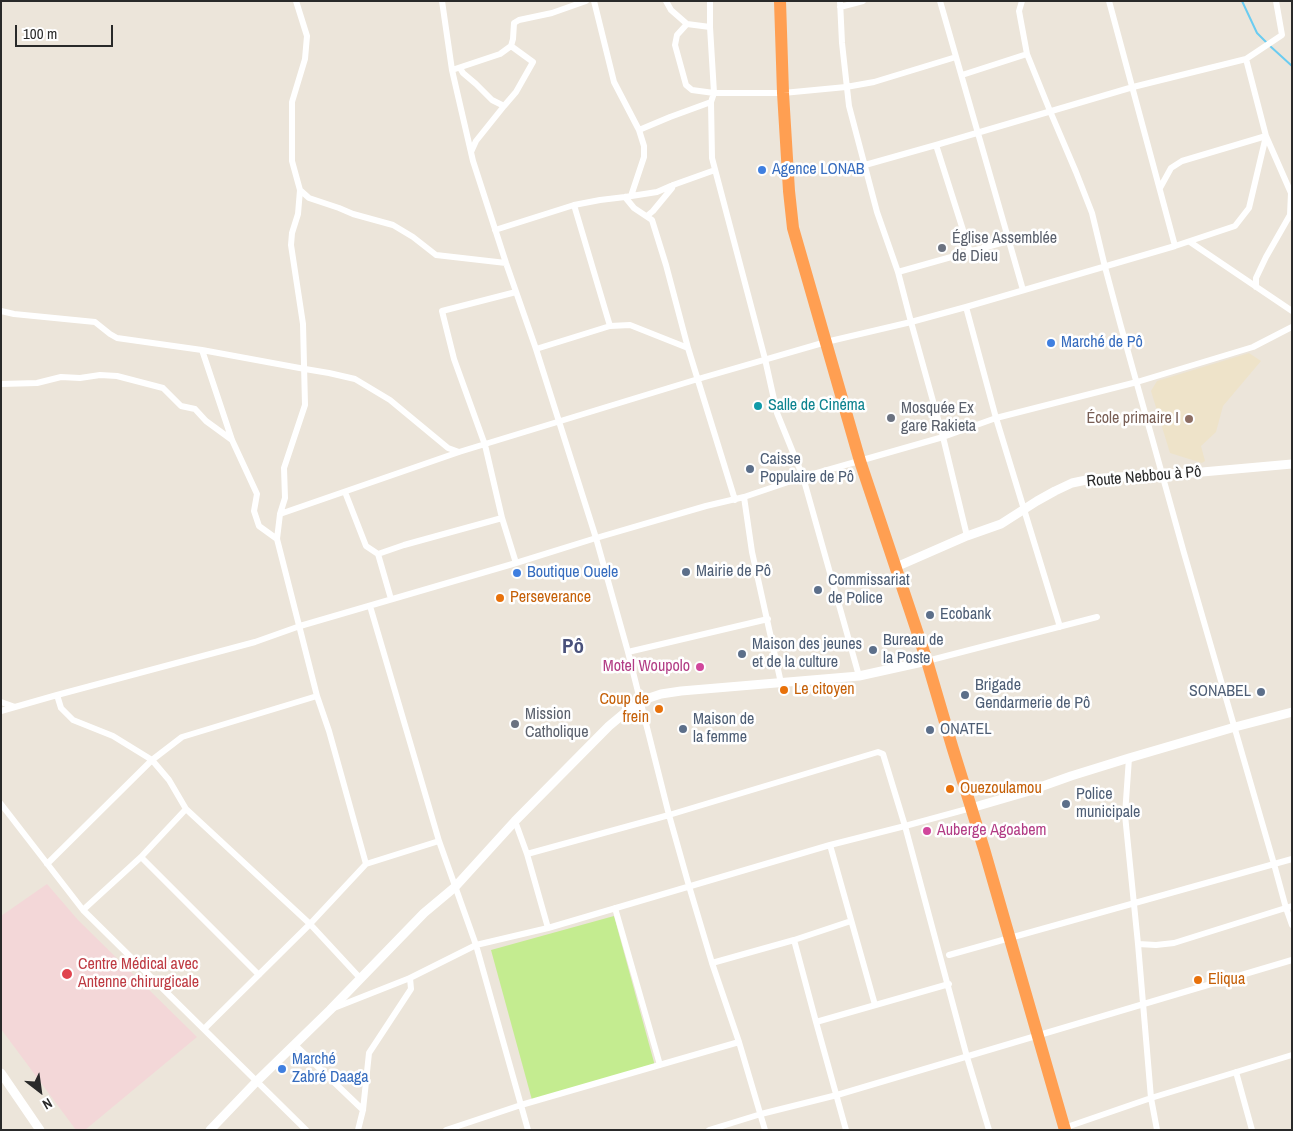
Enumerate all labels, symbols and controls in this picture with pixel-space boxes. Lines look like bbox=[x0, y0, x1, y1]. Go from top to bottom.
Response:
scale bar bbox=[18, 15, 115, 47]
text: 100 m bbox=[23, 23, 57, 44]
place label: Agence LONAB bbox=[772, 160, 865, 180]
marker: Agence LONAB bbox=[756, 164, 768, 176]
place label: Église Assemblée de Dieu bbox=[952, 229, 1057, 267]
marker: Église Assemblée de Dieu bbox=[936, 242, 948, 254]
place label: Marché de Pô bbox=[1061, 333, 1143, 353]
marker: Marché de Pô bbox=[1045, 337, 1057, 349]
place label: Salle de Cinéma bbox=[768, 396, 865, 416]
place label: Mosquée Ex gare Rakieta bbox=[901, 399, 976, 437]
marker: Salle de Cinéma bbox=[752, 400, 764, 412]
place label: École primaire I bbox=[1086, 409, 1179, 429]
marker: Mosquée Ex gare Rakieta bbox=[885, 412, 897, 424]
marker: École primaire I bbox=[1183, 413, 1195, 425]
place label: Caisse Populaire de Pô bbox=[760, 450, 854, 488]
street label: Route Nebbou à Pô bbox=[1086, 462, 1202, 492]
marker: Caisse Populaire de Pô bbox=[744, 463, 756, 475]
place label: Mairie de Pô bbox=[696, 562, 771, 582]
place label: Boutique Ouele bbox=[527, 563, 618, 583]
marker: Mairie de Pô bbox=[680, 566, 692, 578]
marker: Boutique Ouele bbox=[511, 567, 523, 579]
place label: Commissariat de Police bbox=[828, 571, 910, 609]
marker: Commissariat de Police bbox=[812, 584, 824, 596]
place label: Perseverance bbox=[510, 588, 591, 608]
marker: Perseverance bbox=[494, 592, 506, 604]
place label: Ecobank bbox=[940, 605, 991, 625]
marker: Ecobank bbox=[924, 609, 936, 621]
place label: Bureau de la Poste bbox=[883, 631, 944, 669]
district label: Pô bbox=[562, 634, 584, 660]
place label: Maison des jeunes et de la culture bbox=[752, 635, 862, 673]
marker: Bureau de la Poste bbox=[867, 644, 879, 656]
marker: Maison des jeunes et de la culture bbox=[736, 648, 748, 660]
place label: Motel Woupolo bbox=[603, 657, 690, 677]
marker: Motel Woupolo bbox=[694, 661, 706, 673]
place label: Brigade Gendarmerie de Pô bbox=[975, 676, 1090, 714]
place label: Le citoyen bbox=[794, 680, 855, 700]
place label: SONABEL bbox=[1189, 682, 1251, 702]
marker: Le citoyen bbox=[778, 684, 790, 696]
marker: SONABEL bbox=[1255, 686, 1267, 698]
marker: Brigade Gendarmerie de Pô bbox=[959, 689, 971, 701]
place label: Coup de frein bbox=[599, 690, 649, 728]
marker: Coup de frein bbox=[653, 703, 665, 715]
place label: Mission Catholique bbox=[525, 705, 588, 743]
place label: Maison de la femme bbox=[693, 710, 754, 748]
marker: Mission Catholique bbox=[509, 718, 521, 730]
place label: ONATEL bbox=[940, 720, 992, 740]
marker: Maison de la femme bbox=[677, 723, 689, 735]
marker: ONATEL bbox=[924, 724, 936, 736]
place label: Ouezoulamou bbox=[960, 779, 1042, 799]
marker: Ouezoulamou bbox=[944, 783, 956, 795]
place label: Police municipale bbox=[1076, 785, 1140, 823]
marker: Police municipale bbox=[1060, 798, 1072, 810]
place label: Auberge Agoabem bbox=[937, 821, 1046, 841]
marker: Auberge Agoabem bbox=[921, 825, 933, 837]
place label: Centre Médical avec Antenne chirurgicale bbox=[78, 955, 199, 993]
marker: Centre Médical avec Antenne chirurgicale bbox=[60, 967, 74, 981]
place label: Eliqua bbox=[1208, 970, 1245, 990]
marker: Eliqua bbox=[1192, 974, 1204, 986]
place label: Marché Zabré Daaga bbox=[292, 1050, 369, 1088]
marker: Marché Zabré Daaga bbox=[276, 1063, 288, 1075]
north arrow bbox=[15, 1066, 65, 1116]
text: N bbox=[39, 1094, 56, 1114]

